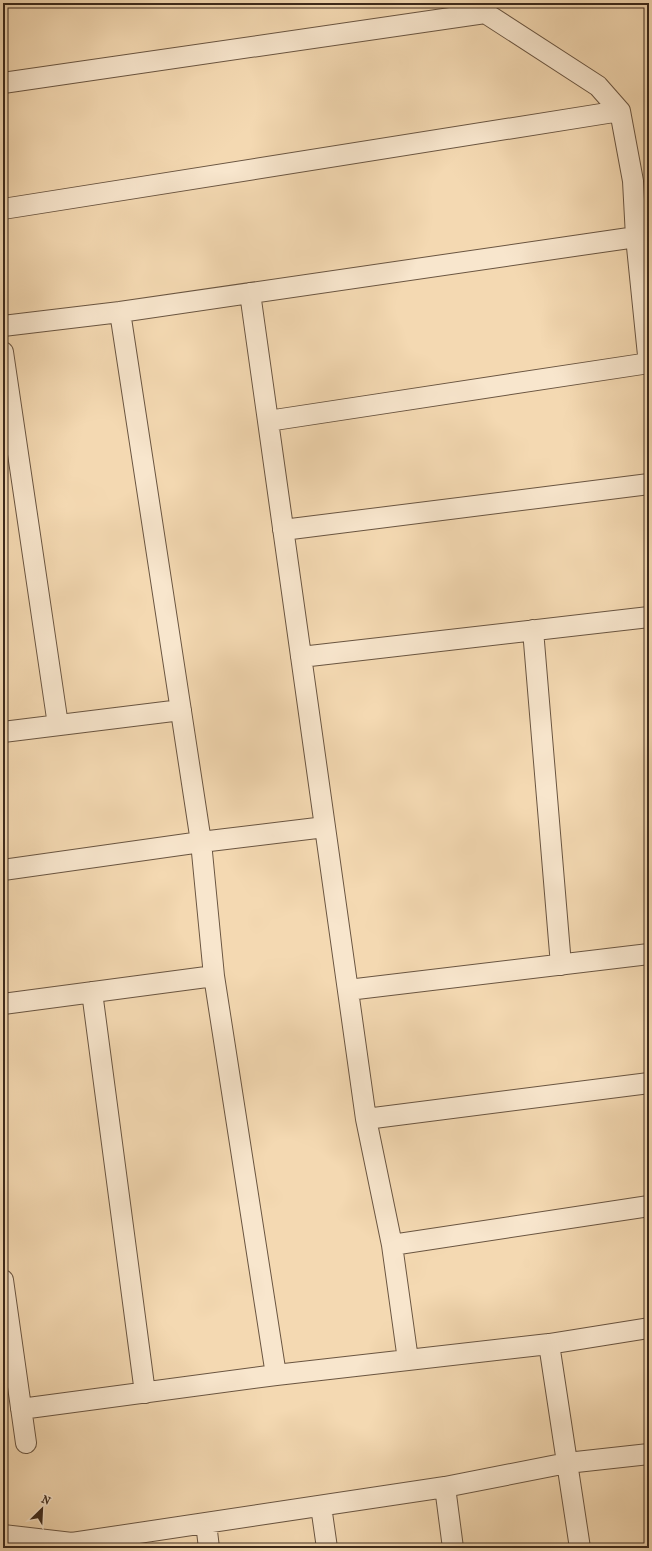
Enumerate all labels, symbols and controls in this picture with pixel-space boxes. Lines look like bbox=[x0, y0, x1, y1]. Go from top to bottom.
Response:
north arrow bbox=[22, 1489, 62, 1529]
text: N bbox=[39, 1493, 53, 1508]

